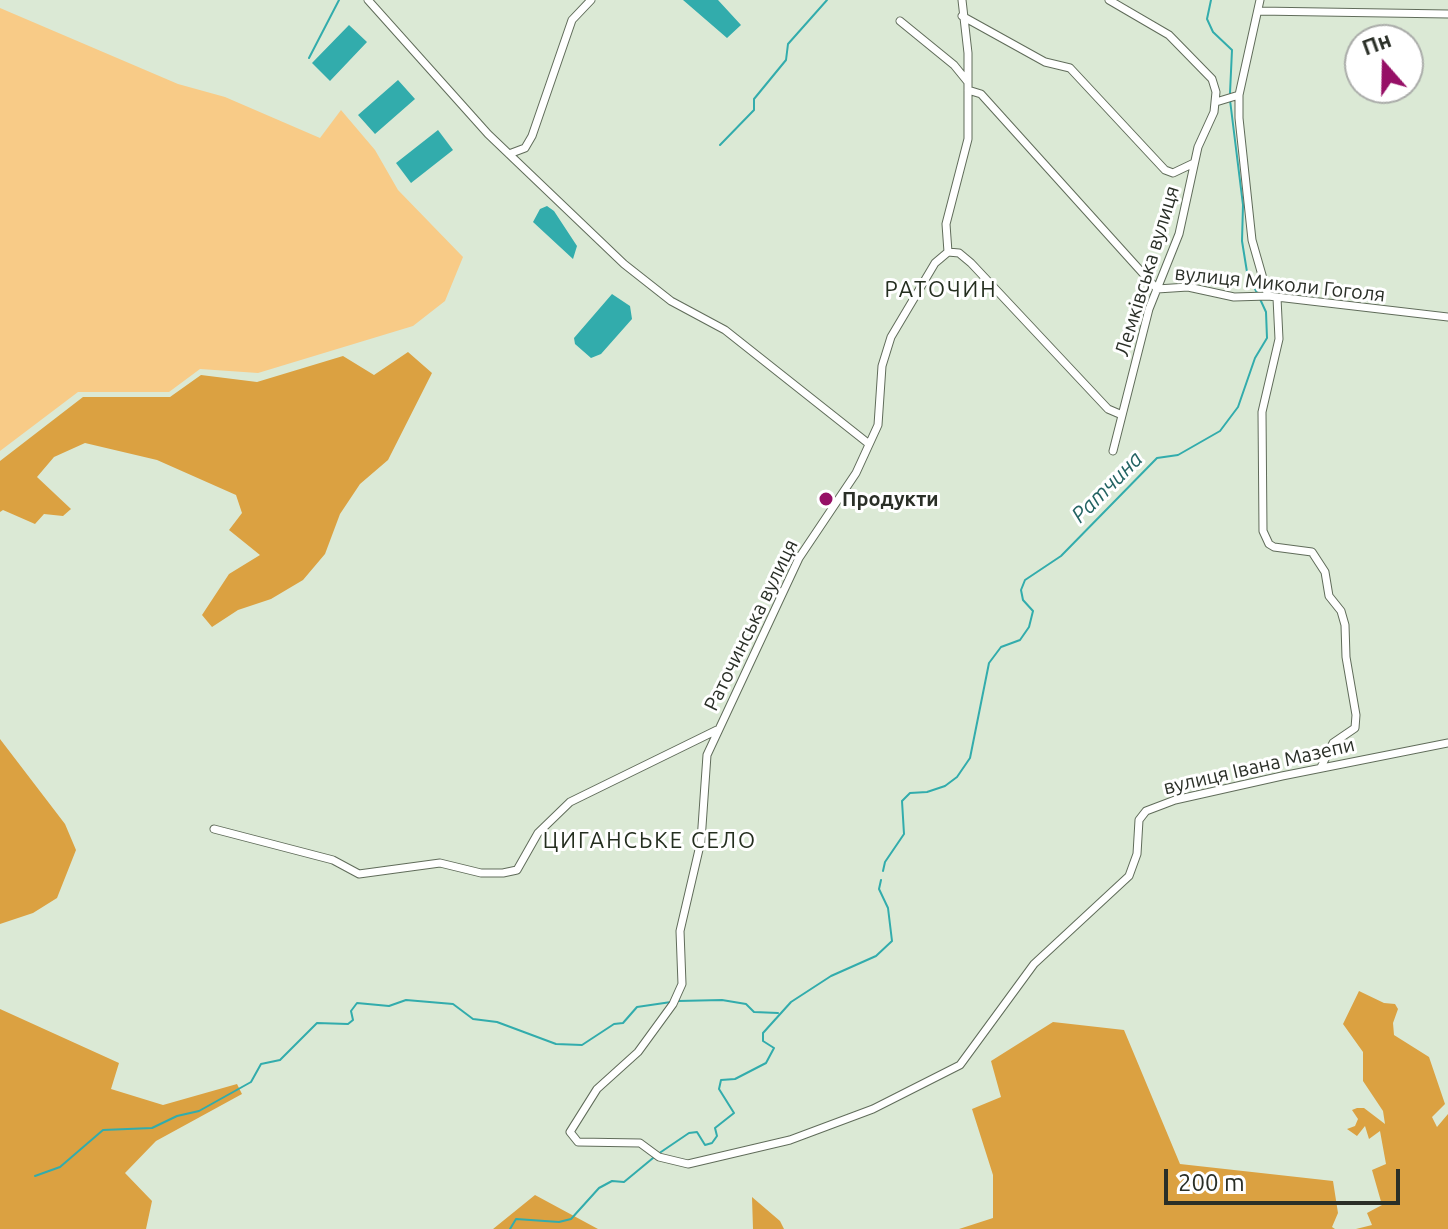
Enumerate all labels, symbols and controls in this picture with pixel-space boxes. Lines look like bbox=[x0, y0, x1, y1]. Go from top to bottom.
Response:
north arrow bbox=[1344, 24, 1424, 104]
text: Пн bbox=[1358, 26, 1394, 60]
street label: Лемківська вулиця bbox=[1110, 183, 1184, 359]
street label: вулиця Миколи Гоголя bbox=[1174, 261, 1386, 307]
district label: РАТОЧИН bbox=[884, 277, 998, 303]
water label: Ратчина bbox=[1066, 446, 1148, 528]
place label: Продукти bbox=[842, 487, 939, 511]
marker: Продукти bbox=[817, 490, 835, 508]
street label: Раточинська вулиця bbox=[699, 535, 803, 715]
street label: вулиця Івана Мазепи bbox=[1161, 732, 1357, 800]
district label: ЦИГАНСЬКЕ СЕЛО bbox=[543, 828, 757, 854]
scale bar bbox=[1168, 1153, 1404, 1203]
text: 200 m bbox=[1178, 1169, 1245, 1196]

